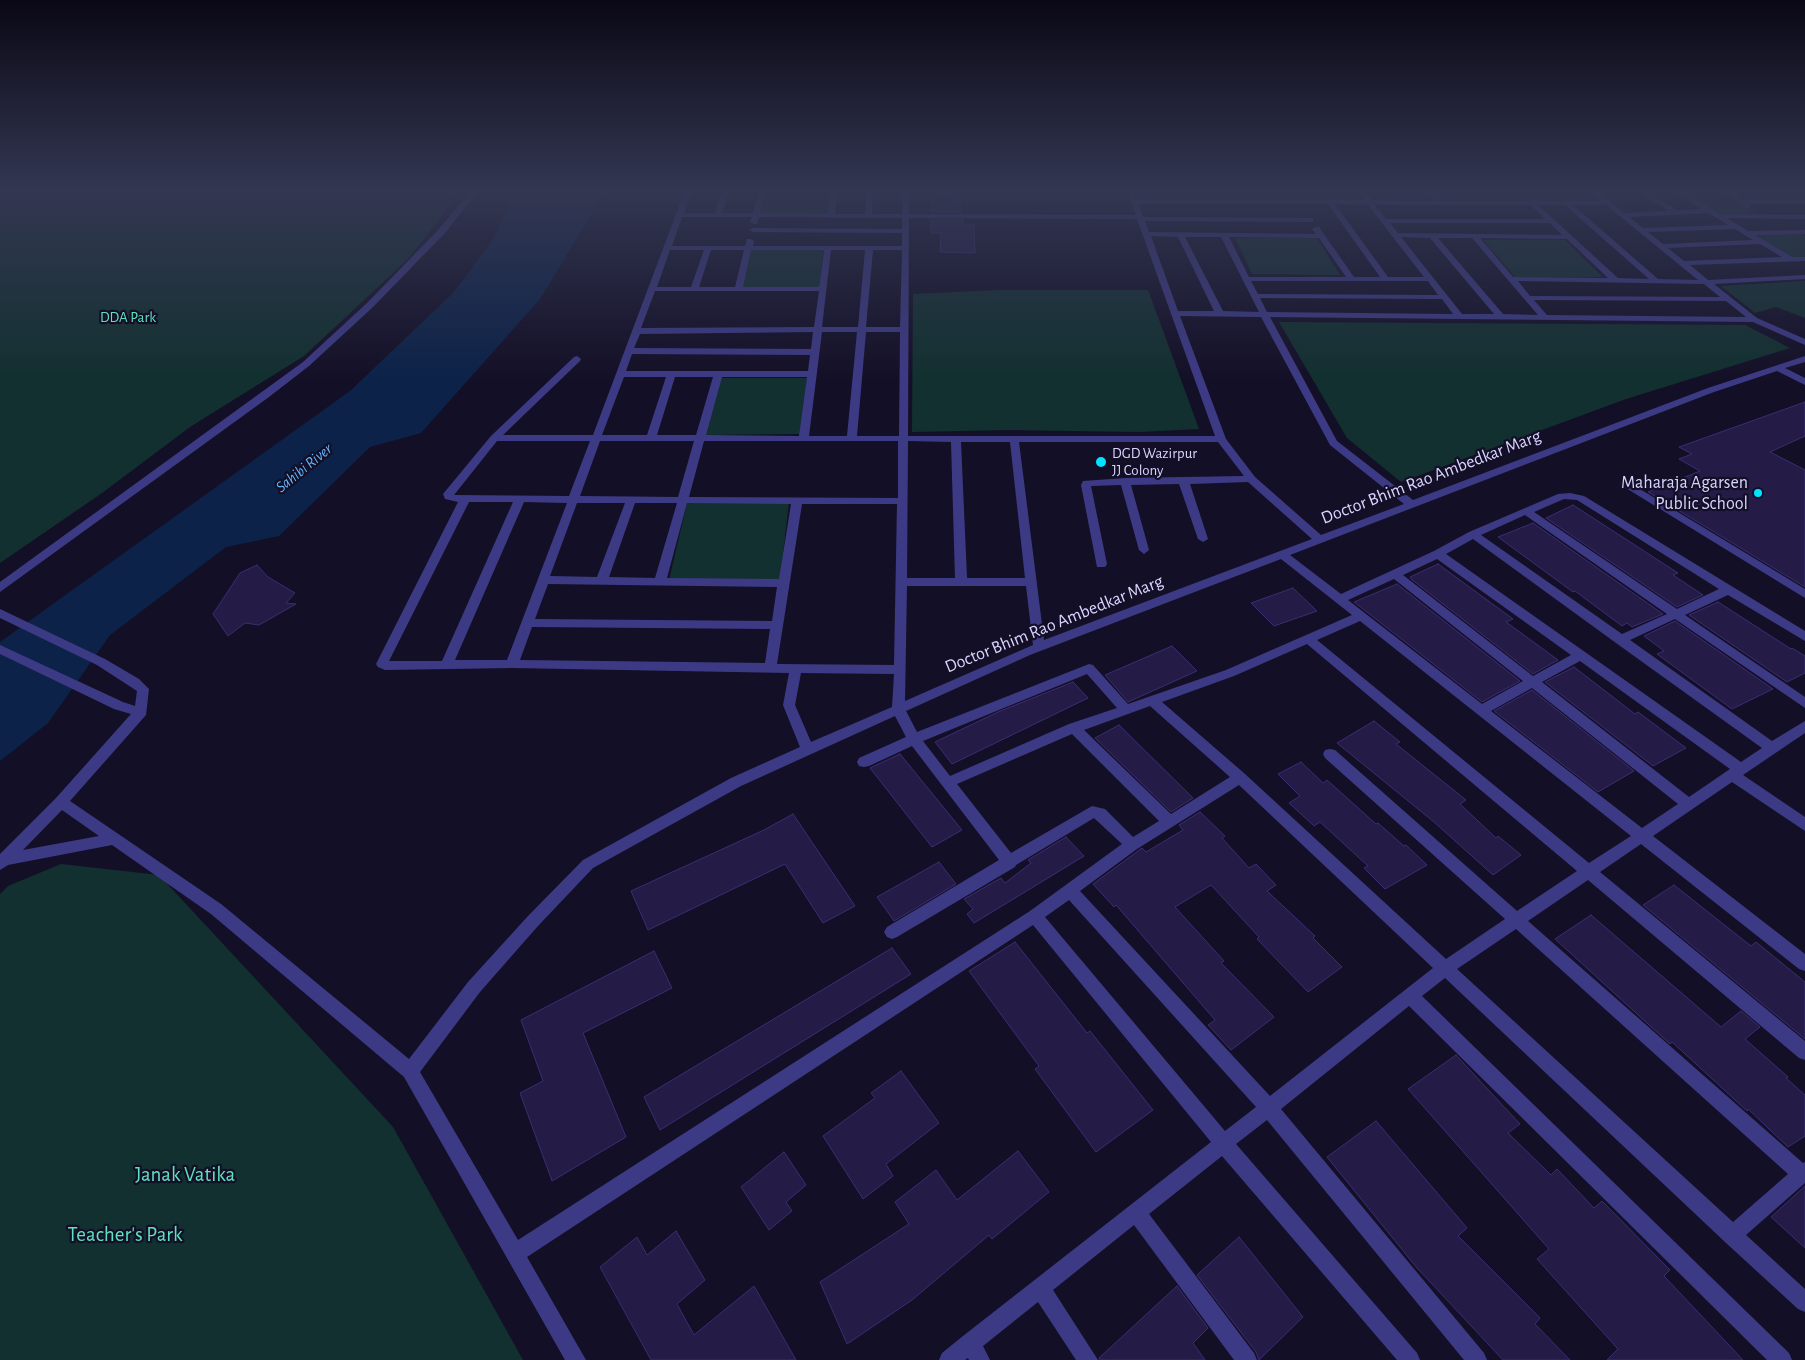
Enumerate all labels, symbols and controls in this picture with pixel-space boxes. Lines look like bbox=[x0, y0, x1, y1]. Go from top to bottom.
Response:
park label: DDA Park bbox=[100, 308, 156, 326]
street label: Doctor Bhim Rao Ambedkar Marg bbox=[1318, 425, 1544, 529]
water label: Sahibi River bbox=[272, 439, 336, 497]
place label: DGD Wazirpur JJ Colony bbox=[1112, 444, 1197, 479]
marker: DGD Wazirpur JJ Colony bbox=[1094, 455, 1108, 469]
place label: Maharaja Agarsen Public School bbox=[1621, 472, 1748, 514]
marker: Maharaja Agarsen Public School bbox=[1752, 487, 1764, 499]
street label: Doctor Bhim Rao Ambedkar Marg bbox=[942, 570, 1166, 678]
park label: Janak Vatika bbox=[135, 1162, 235, 1188]
park label: Teacher's Park bbox=[67, 1222, 183, 1248]

